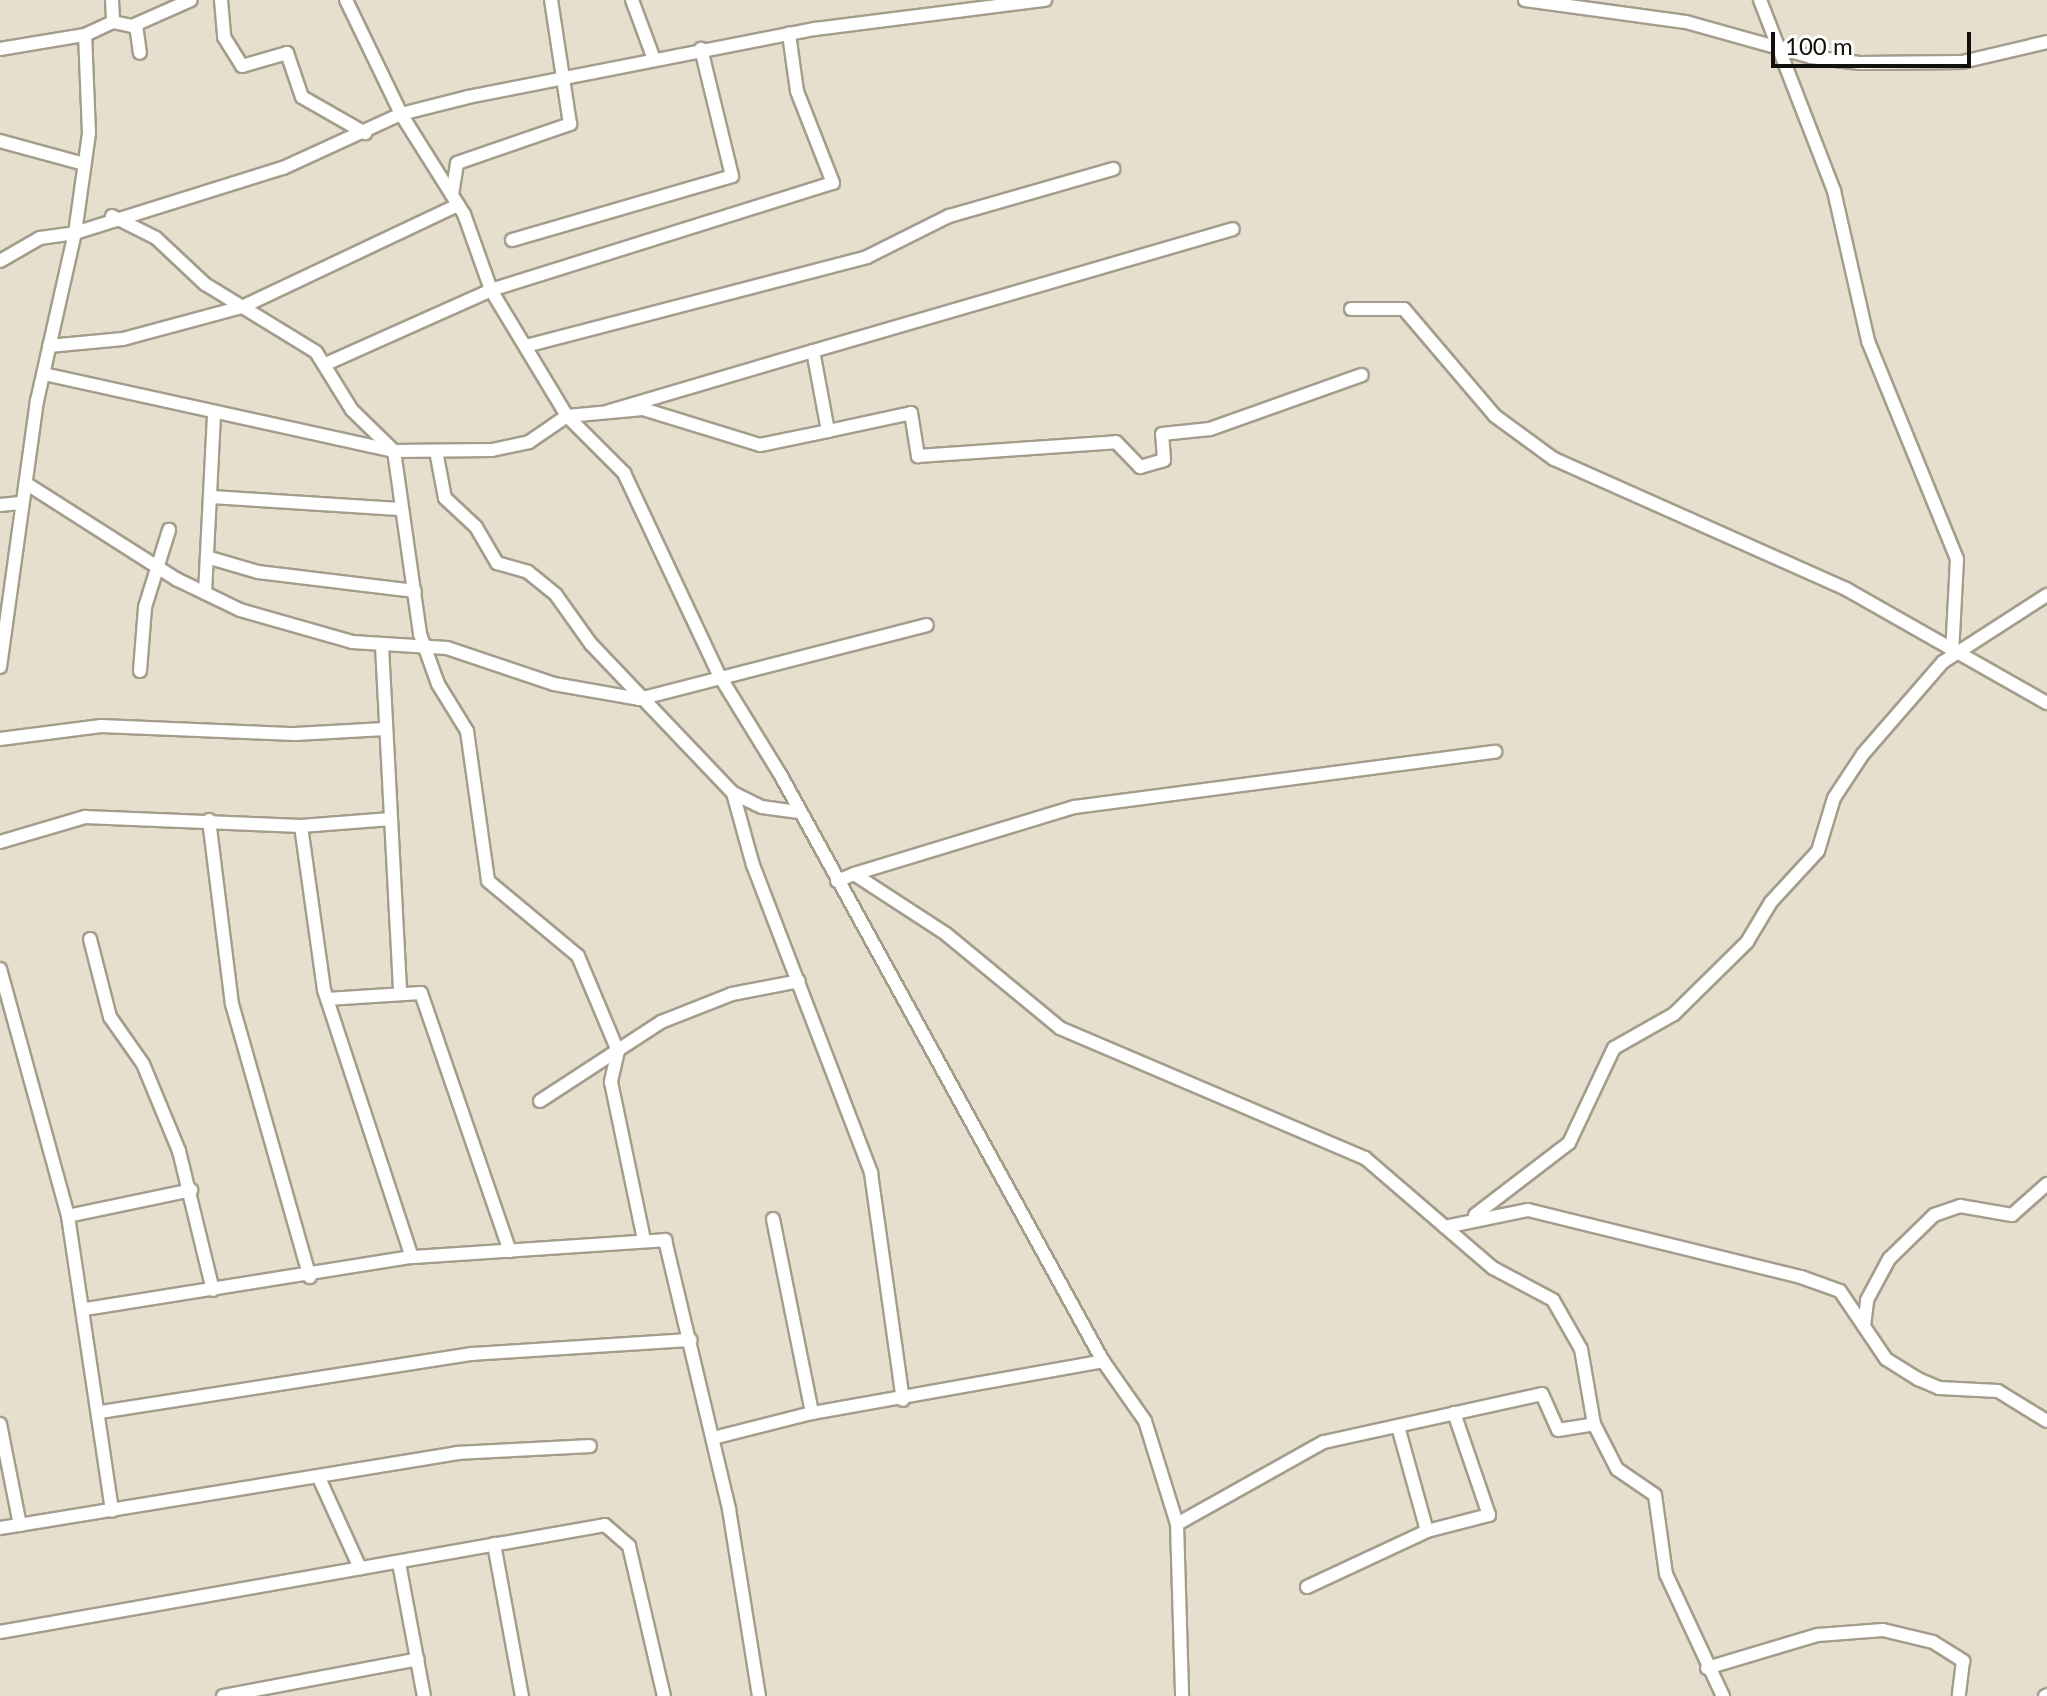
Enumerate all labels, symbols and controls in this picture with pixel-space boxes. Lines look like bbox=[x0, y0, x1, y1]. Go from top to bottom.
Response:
scale bar bbox=[1775, 16, 1975, 66]
text: 100 m bbox=[1785, 31, 1853, 60]

